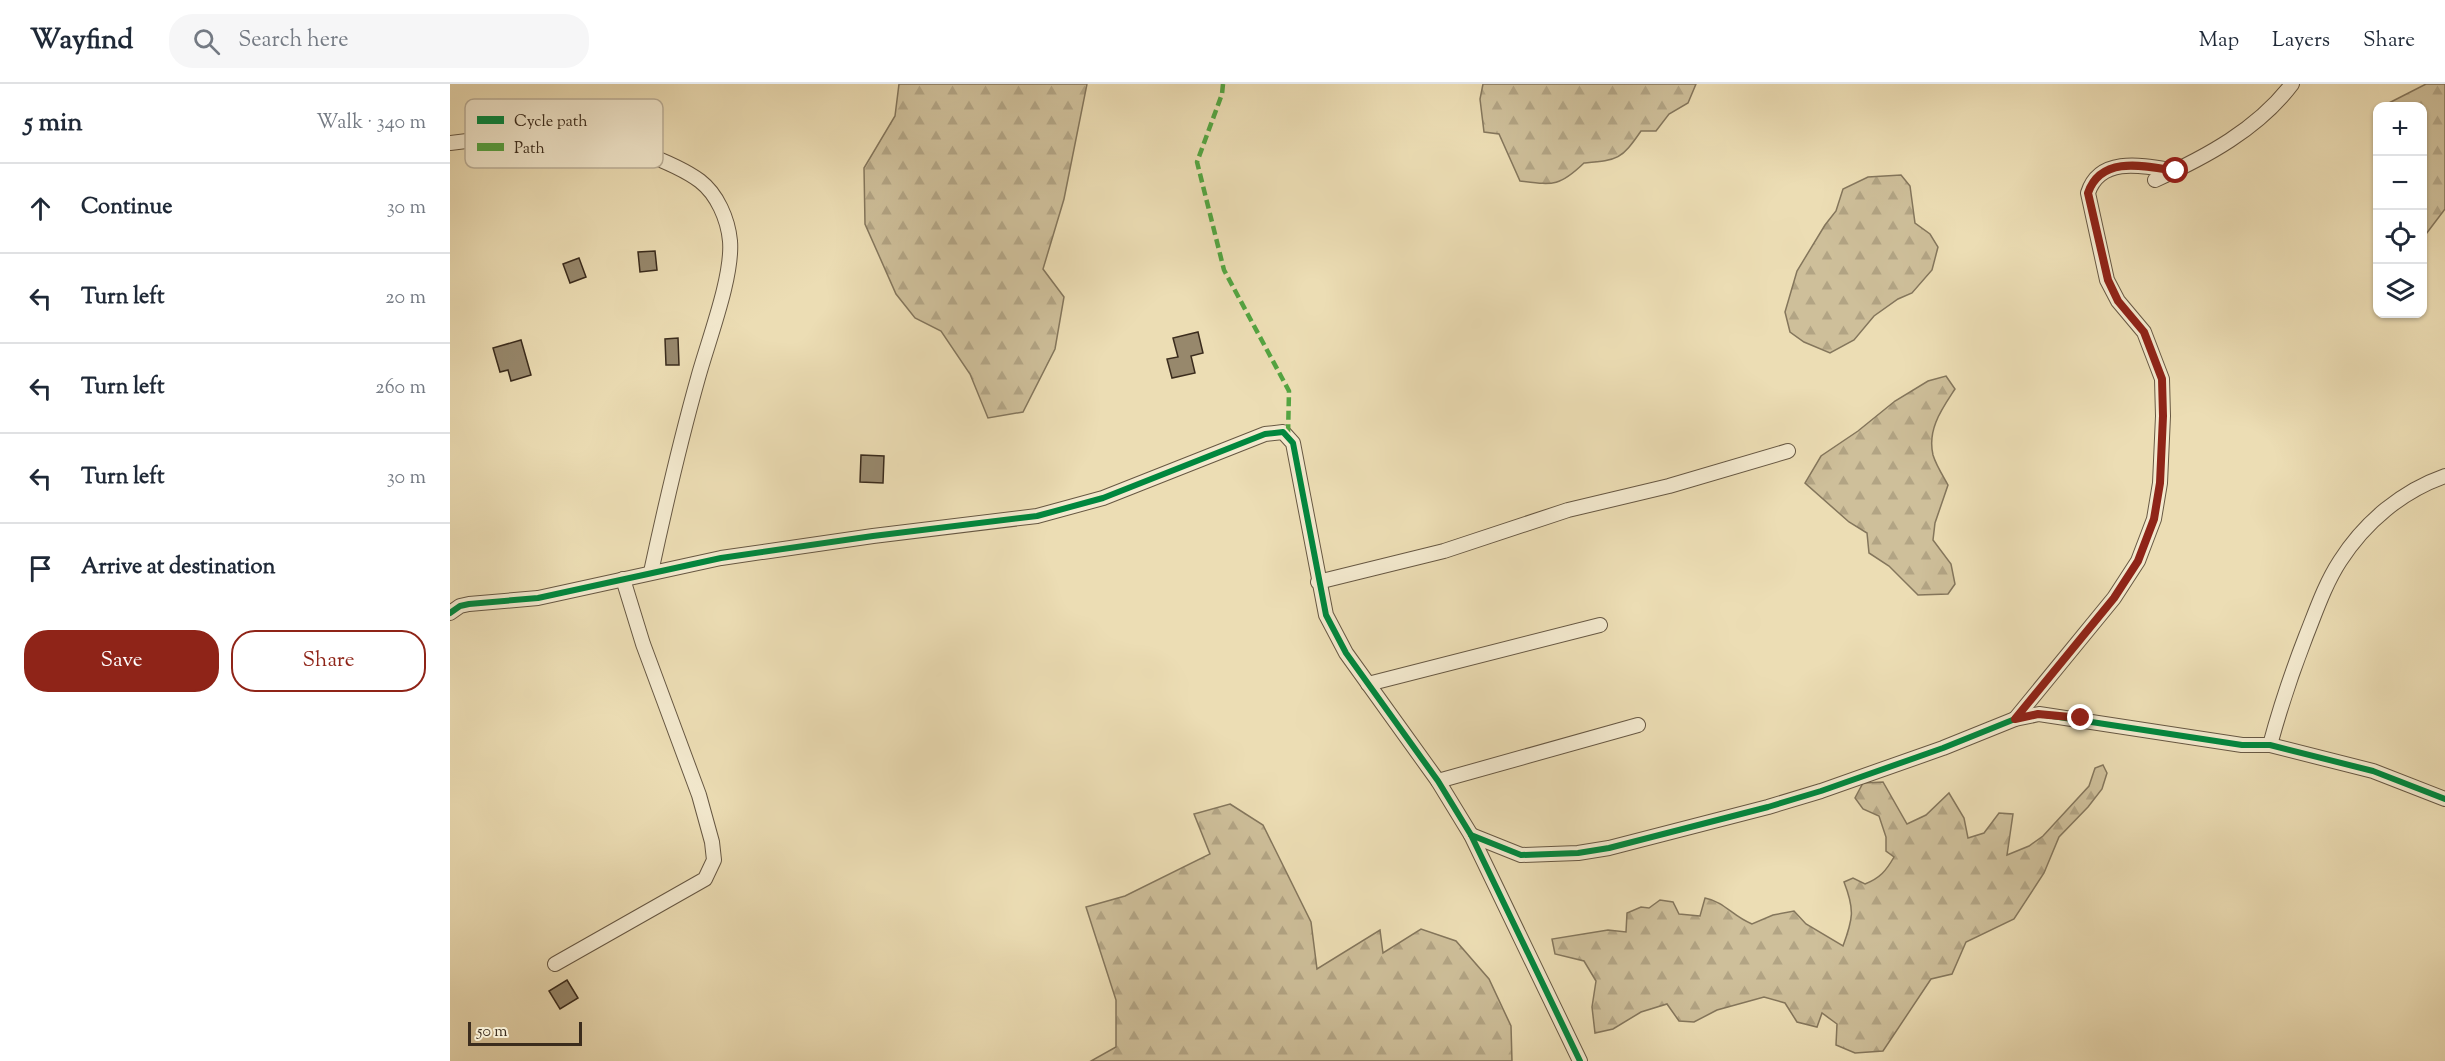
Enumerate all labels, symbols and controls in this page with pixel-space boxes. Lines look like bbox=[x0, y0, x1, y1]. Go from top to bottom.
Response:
search box bbox=[169, 14, 589, 68]
text: Wayfind bbox=[30, 21, 133, 61]
icon: search bbox=[190, 25, 223, 58]
text: Search here bbox=[238, 25, 349, 57]
text: Map bbox=[2199, 26, 2239, 56]
text: Layers bbox=[2272, 26, 2330, 56]
text: Share bbox=[2363, 26, 2415, 56]
legend bbox=[465, 99, 663, 168]
map controls bbox=[2373, 102, 2427, 318]
button: + bbox=[2373, 102, 2427, 156]
text: 5 min bbox=[24, 105, 83, 142]
text: Walk · 340 m bbox=[316, 109, 426, 138]
text: Cycle path bbox=[514, 111, 588, 134]
text: Path bbox=[514, 138, 545, 161]
button: − bbox=[2373, 156, 2427, 210]
route start bbox=[2162, 157, 2188, 183]
icon: ahead bbox=[24, 192, 57, 225]
text: Continue bbox=[81, 192, 172, 224]
text: 30 m bbox=[387, 194, 426, 223]
button: locate bbox=[2373, 210, 2427, 264]
button: layers bbox=[2373, 264, 2427, 318]
icon: left bbox=[24, 282, 57, 315]
text: Turn left bbox=[81, 282, 164, 314]
text: 20 m bbox=[385, 284, 426, 313]
icon: left bbox=[24, 372, 57, 405]
text: Turn left bbox=[81, 372, 164, 404]
text: 260 m bbox=[375, 374, 426, 403]
icon: left bbox=[24, 462, 57, 495]
text: Turn left bbox=[81, 462, 164, 494]
text: 30 m bbox=[387, 464, 426, 493]
icon: arrive bbox=[24, 552, 57, 585]
text: Arrive at destination bbox=[81, 552, 276, 584]
button: Save bbox=[24, 630, 219, 692]
button: Share bbox=[231, 630, 426, 692]
route end bbox=[2067, 704, 2093, 730]
scale bar bbox=[468, 1019, 582, 1046]
text: 50 m bbox=[477, 1021, 508, 1044]

